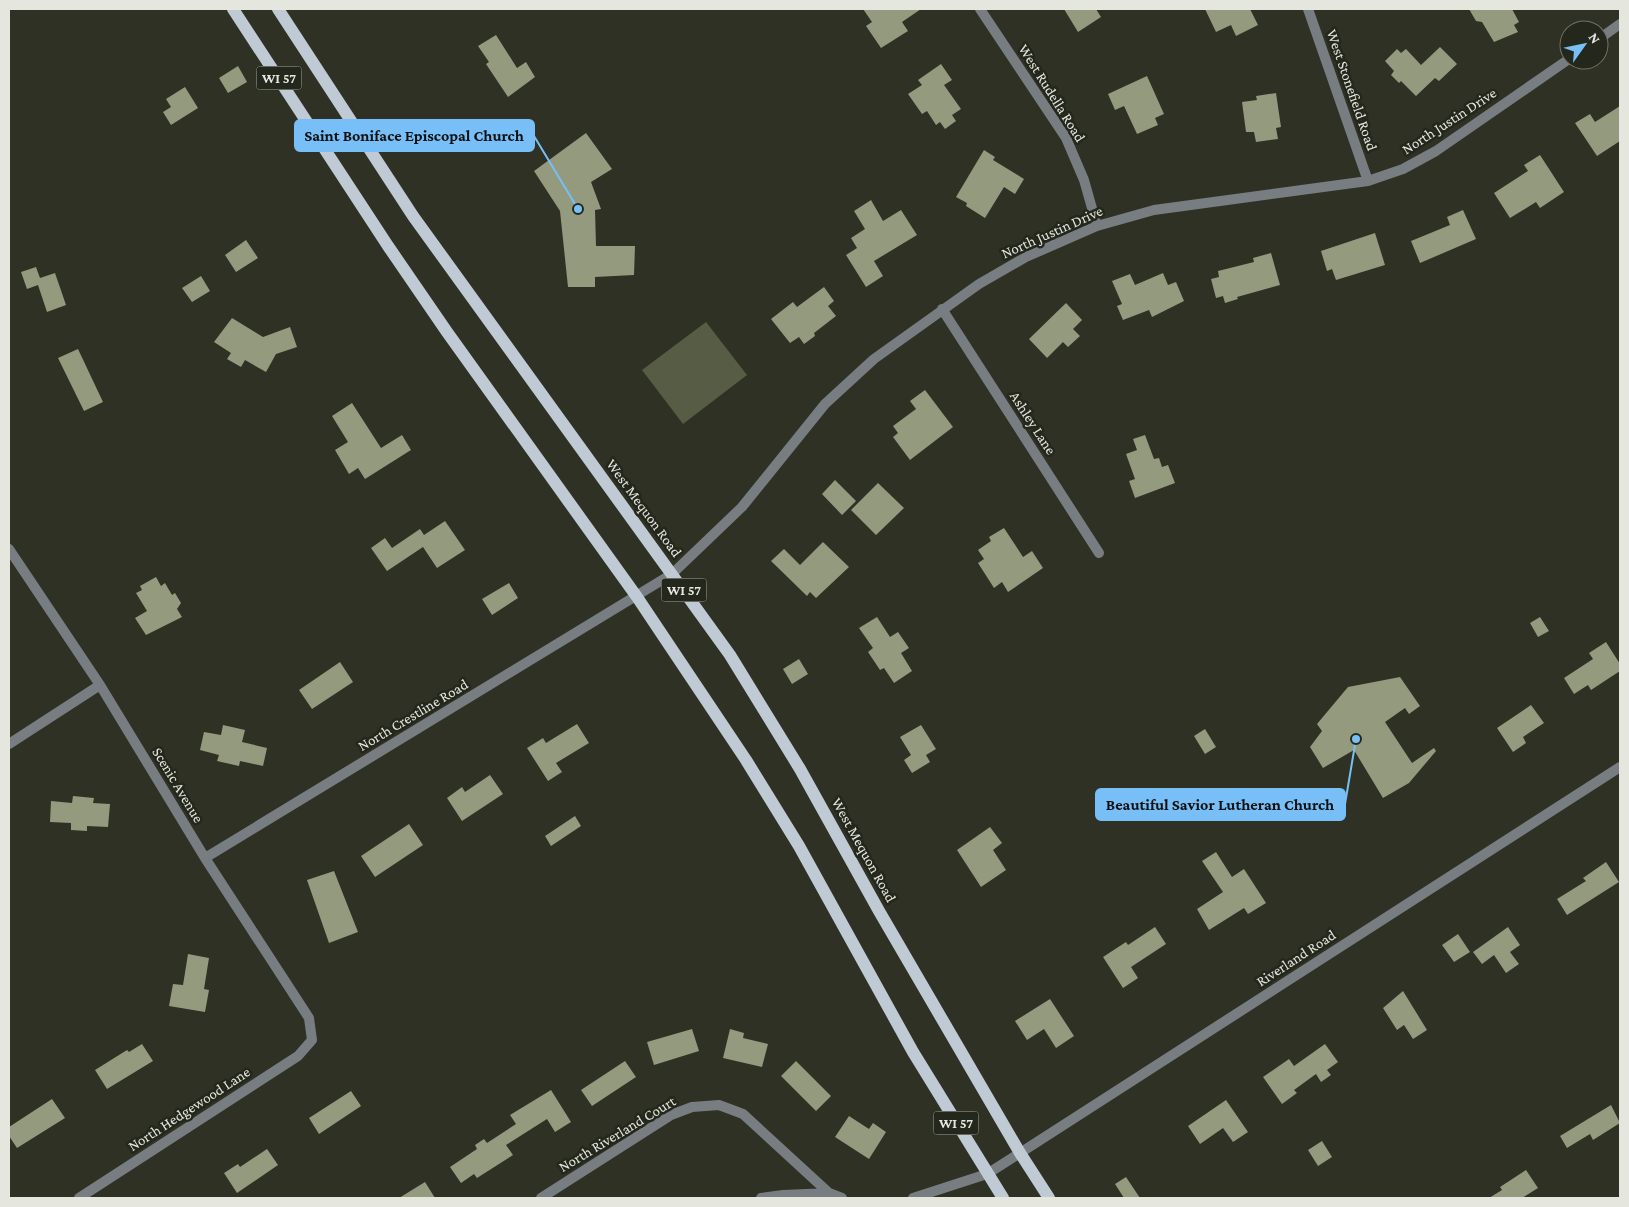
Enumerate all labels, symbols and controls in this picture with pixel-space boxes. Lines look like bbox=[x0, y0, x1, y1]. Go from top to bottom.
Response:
north arrow bbox=[1559, 20, 1609, 70]
street label: West Stonefield Road bbox=[1324, 27, 1380, 153]
text: N bbox=[1586, 30, 1604, 47]
street label: West Rudella Road bbox=[1016, 41, 1089, 145]
road number: WI 57 bbox=[256, 66, 302, 90]
street label: North Justin Drive bbox=[1399, 84, 1500, 158]
callout: Saint Boniface Episcopal Church bbox=[295, 120, 534, 151]
text: Saint Boniface Episcopal Church bbox=[304, 127, 524, 144]
street label: North Justin Drive bbox=[999, 202, 1106, 262]
street label: Ashley Lane bbox=[1006, 389, 1059, 458]
street label: West Mequon Road bbox=[602, 456, 685, 561]
road number: WI 57 bbox=[662, 578, 706, 602]
street label: North Crestline Road bbox=[355, 676, 471, 754]
street label: Scenic Avenue bbox=[149, 744, 207, 826]
callout: Beautiful Savior Lutheran Church bbox=[1096, 789, 1345, 820]
street label: West Mequon Road bbox=[828, 795, 899, 906]
text: Beautiful Savior Lutheran Church bbox=[1106, 796, 1334, 813]
street label: Riverland Road bbox=[1254, 926, 1339, 989]
street label: North Hedgewood Lane bbox=[125, 1063, 254, 1155]
street label: North Riverland Court bbox=[556, 1092, 679, 1175]
road number: WI 57 bbox=[934, 1112, 978, 1134]

